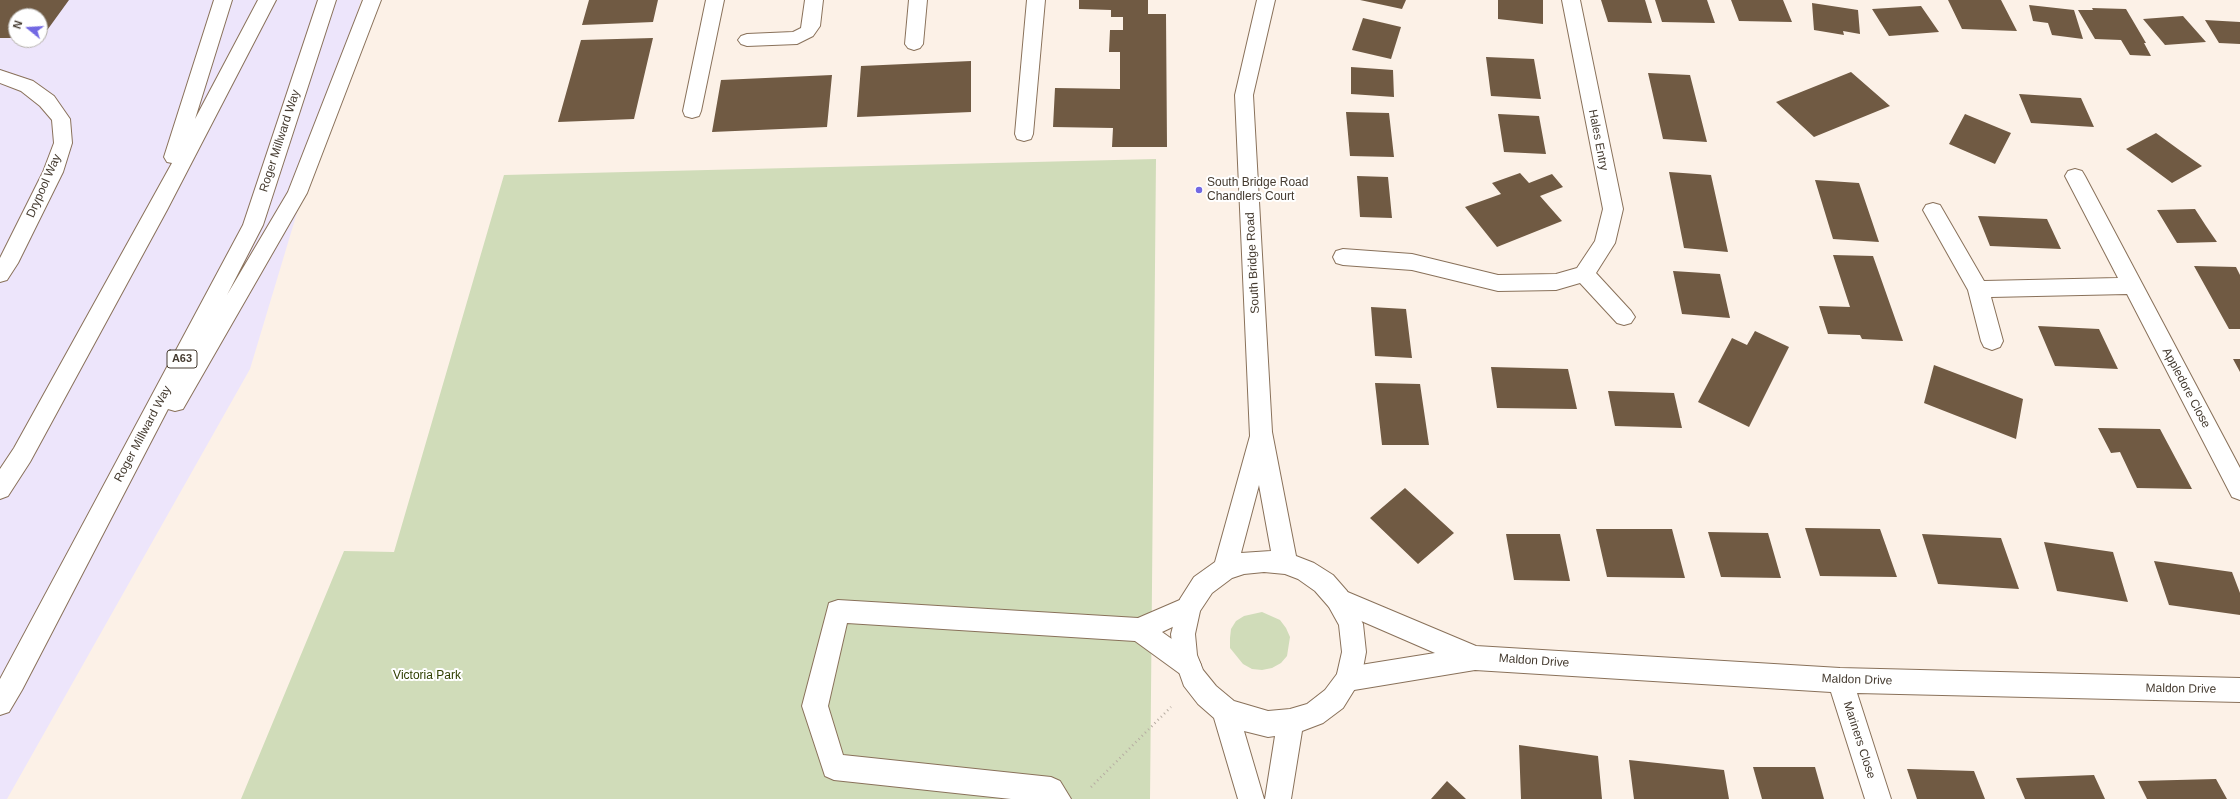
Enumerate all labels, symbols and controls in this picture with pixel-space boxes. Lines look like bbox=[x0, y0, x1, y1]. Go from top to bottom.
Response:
north arrow bbox=[8, 8, 48, 48]
text: N bbox=[11, 19, 24, 30]
street label: Roger Millward Way bbox=[257, 88, 303, 194]
street label: Hales Entry bbox=[1585, 108, 1611, 172]
street label: Drypool Way bbox=[24, 152, 64, 220]
place label: South Bridge Road Chandlers Court bbox=[1207, 176, 1308, 204]
marker: South Bridge Road Chandlers Court bbox=[1194, 185, 1204, 195]
street label: South Bridge Road bbox=[1243, 212, 1263, 314]
street label: Appledore Close bbox=[2159, 345, 2213, 431]
road number: A63 bbox=[167, 350, 197, 368]
street label: Roger Millward Way bbox=[112, 383, 174, 485]
street label: Maldon Drive bbox=[1498, 651, 1570, 671]
park label: Victoria Park bbox=[393, 669, 461, 683]
street label: Maldon Drive bbox=[1821, 672, 1893, 688]
street label: Maldon Drive bbox=[2146, 681, 2216, 697]
street label: Mariners Close bbox=[1840, 699, 1878, 781]

